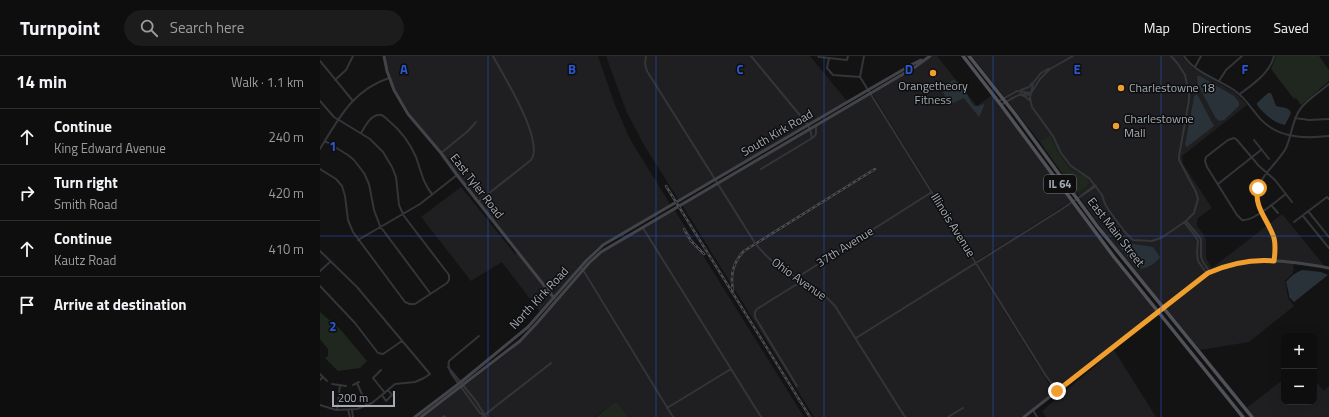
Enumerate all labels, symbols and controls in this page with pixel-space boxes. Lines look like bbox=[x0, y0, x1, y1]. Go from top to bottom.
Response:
search box bbox=[124, 10, 404, 46]
text: Turnpoint bbox=[20, 13, 100, 42]
text: Search here bbox=[170, 16, 244, 39]
icon: search bbox=[138, 17, 160, 39]
text: Map bbox=[1144, 17, 1170, 38]
text: Directions bbox=[1192, 17, 1251, 38]
text: Saved bbox=[1273, 17, 1309, 38]
text: A bbox=[400, 59, 408, 79]
text: B bbox=[568, 59, 576, 79]
text: C bbox=[736, 59, 744, 79]
text: D bbox=[905, 59, 913, 79]
text: E bbox=[1073, 59, 1081, 79]
text: F bbox=[1242, 59, 1249, 79]
marker: Orangetheory Fitness bbox=[928, 68, 938, 78]
text: 14 min bbox=[16, 69, 67, 95]
text: Walk · 1.1 km bbox=[231, 72, 304, 92]
place label: Orangetheory Fitness bbox=[898, 76, 968, 109]
place label: Charlestowne 18 bbox=[1129, 78, 1215, 97]
marker: Charlestowne 18 bbox=[1116, 83, 1126, 93]
street label: South Kirk Road bbox=[737, 104, 816, 161]
place label: Charlestowne Mall bbox=[1124, 109, 1194, 142]
text: Continue bbox=[54, 115, 112, 138]
marker: Charlestowne Mall bbox=[1111, 121, 1121, 131]
icon: ahead bbox=[16, 126, 38, 148]
text: 240 m bbox=[268, 127, 304, 147]
text: 1 bbox=[329, 136, 337, 156]
text: King Edward Avenue bbox=[54, 138, 166, 158]
street label: East Tyler Road bbox=[446, 149, 509, 222]
text: Turn right bbox=[54, 171, 118, 194]
road number: IL 64 bbox=[1044, 175, 1076, 193]
route start bbox=[1249, 179, 1267, 197]
icon: right bbox=[16, 182, 38, 204]
text: 420 m bbox=[268, 183, 304, 203]
street label: Illinois Avenue bbox=[926, 189, 981, 260]
street label: East Main Street bbox=[1083, 193, 1150, 271]
text: Smith Road bbox=[54, 194, 117, 214]
street label: 37th Avenue bbox=[812, 221, 877, 272]
text: Continue bbox=[54, 227, 112, 250]
icon: ahead bbox=[16, 238, 38, 260]
text: 410 m bbox=[268, 239, 304, 259]
text: Kautz Road bbox=[54, 250, 116, 270]
street label: Ohio Avenue bbox=[768, 253, 831, 305]
street label: North Kirk Road bbox=[504, 262, 573, 333]
text: Arrive at destination bbox=[54, 293, 187, 316]
icon: arrive bbox=[16, 294, 38, 316]
text: 2 bbox=[329, 316, 337, 336]
map controls bbox=[1281, 333, 1317, 405]
button: + bbox=[1281, 333, 1317, 369]
button: − bbox=[1281, 369, 1317, 405]
route end bbox=[1048, 382, 1066, 400]
scale bar bbox=[332, 389, 395, 408]
text: 200 m bbox=[338, 390, 368, 406]

